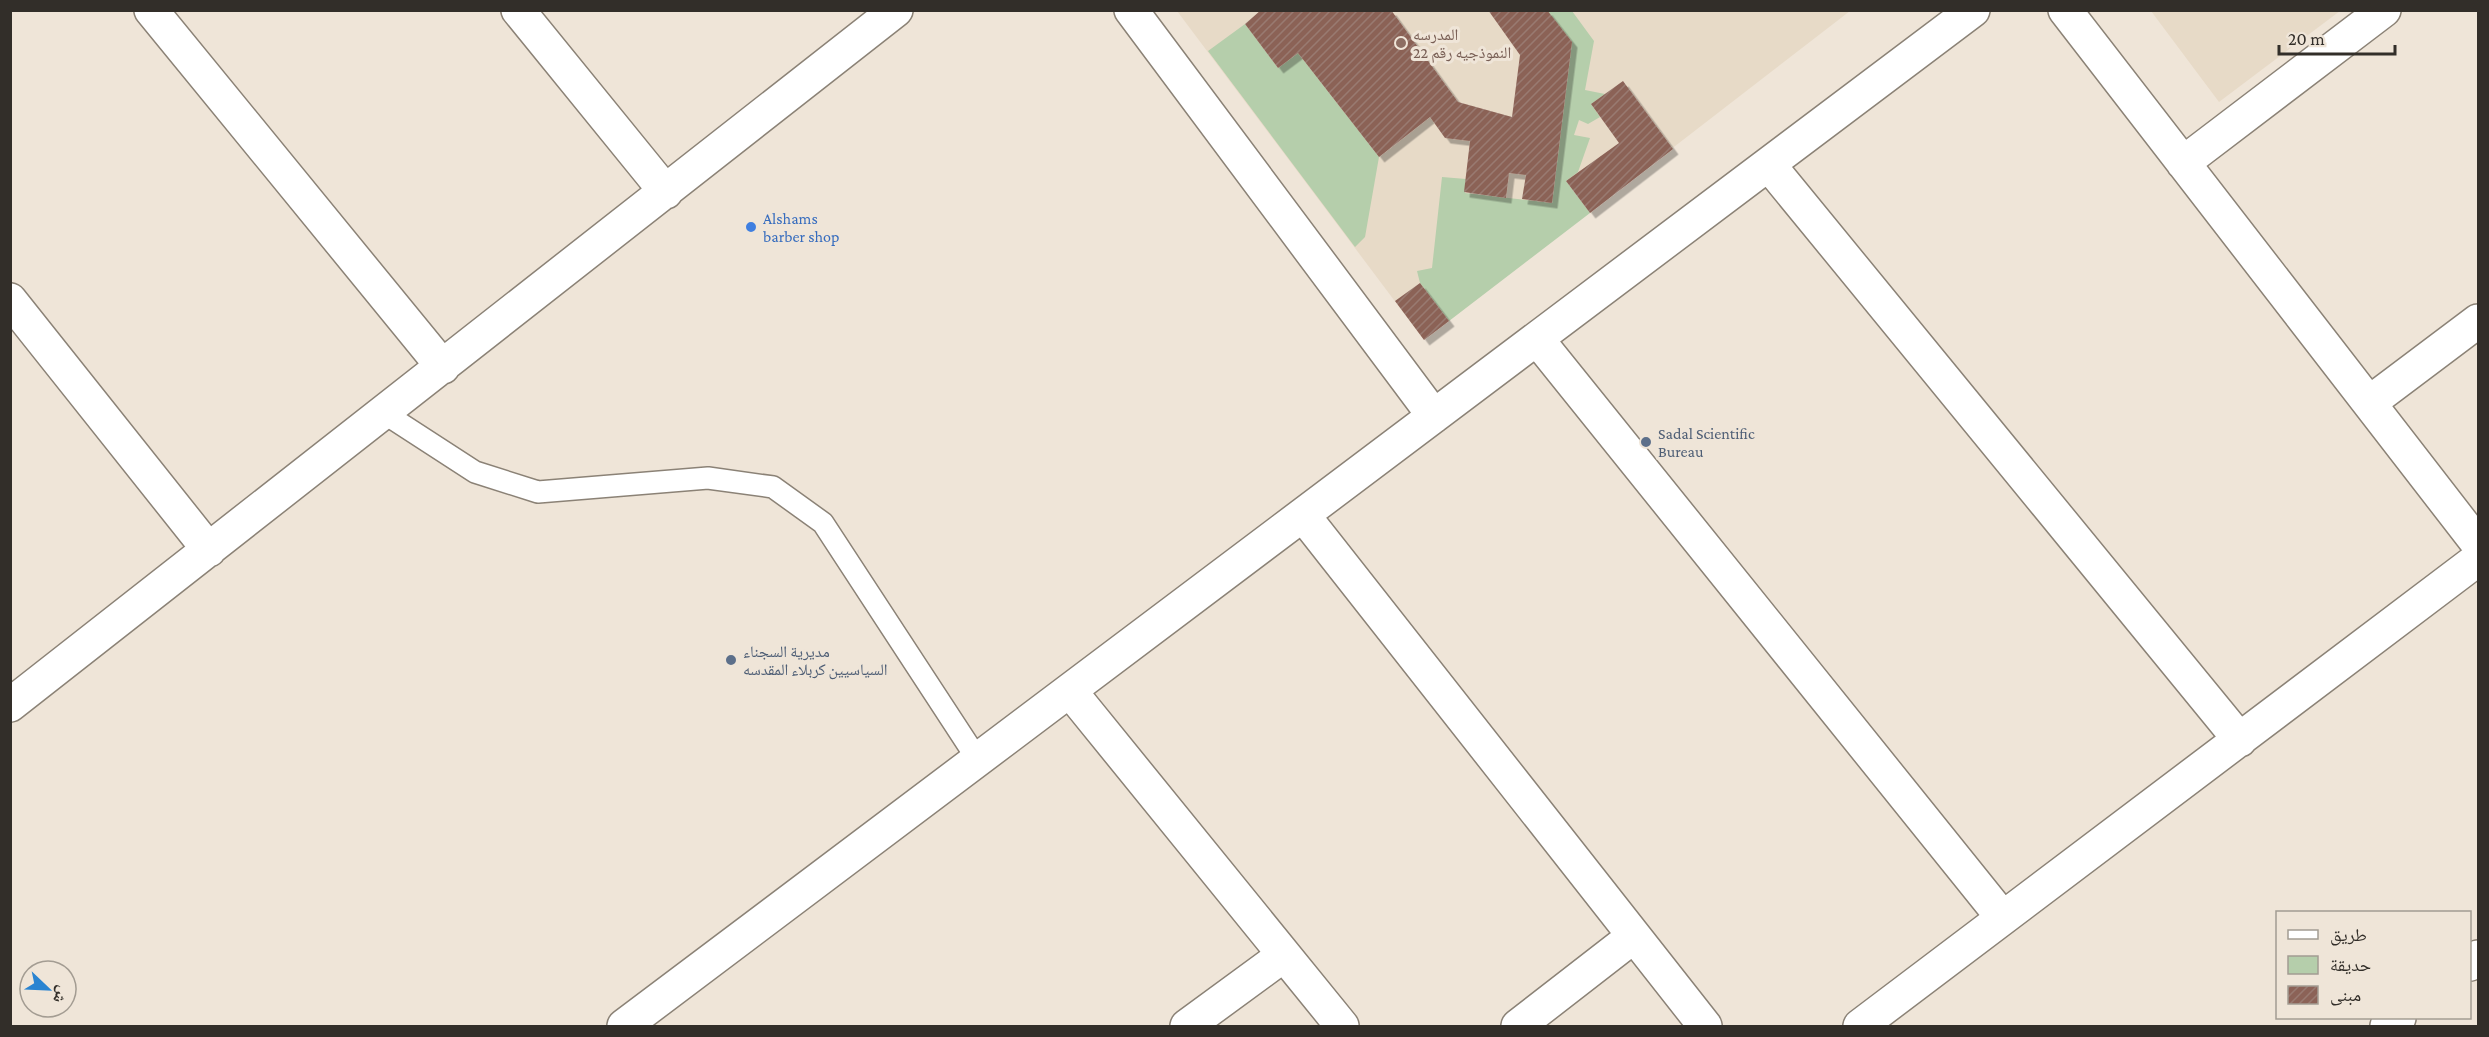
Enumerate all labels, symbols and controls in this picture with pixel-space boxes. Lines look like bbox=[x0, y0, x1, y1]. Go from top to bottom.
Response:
scale bar bbox=[2279, 18, 2394, 56]
place label: المدرسه النموذجيه رقم 22 bbox=[1413, 26, 1511, 63]
text: 20 m bbox=[2288, 29, 2325, 49]
marker: المدرسه النموذجيه رقم 22 bbox=[1394, 36, 1408, 50]
place label: Alshams barber shop bbox=[763, 210, 839, 246]
marker: Alshams barber shop bbox=[744, 220, 758, 234]
place label: Sadal Scientific Bureau bbox=[1658, 425, 1755, 460]
marker: Sadal Scientific Bureau bbox=[1639, 435, 1653, 449]
place label: مديرية السجناء السياسيين كربلاء المقدسه bbox=[743, 643, 888, 680]
marker: مديرية السجناء السياسيين كربلاء المقدسه bbox=[724, 653, 738, 667]
legend bbox=[2276, 911, 2471, 1019]
text: طريق bbox=[2330, 925, 2367, 946]
text: حديقة bbox=[2330, 955, 2371, 975]
north arrow bbox=[18, 959, 78, 1019]
text: ش bbox=[49, 983, 72, 1006]
text: مبنى bbox=[2330, 985, 2361, 1006]

